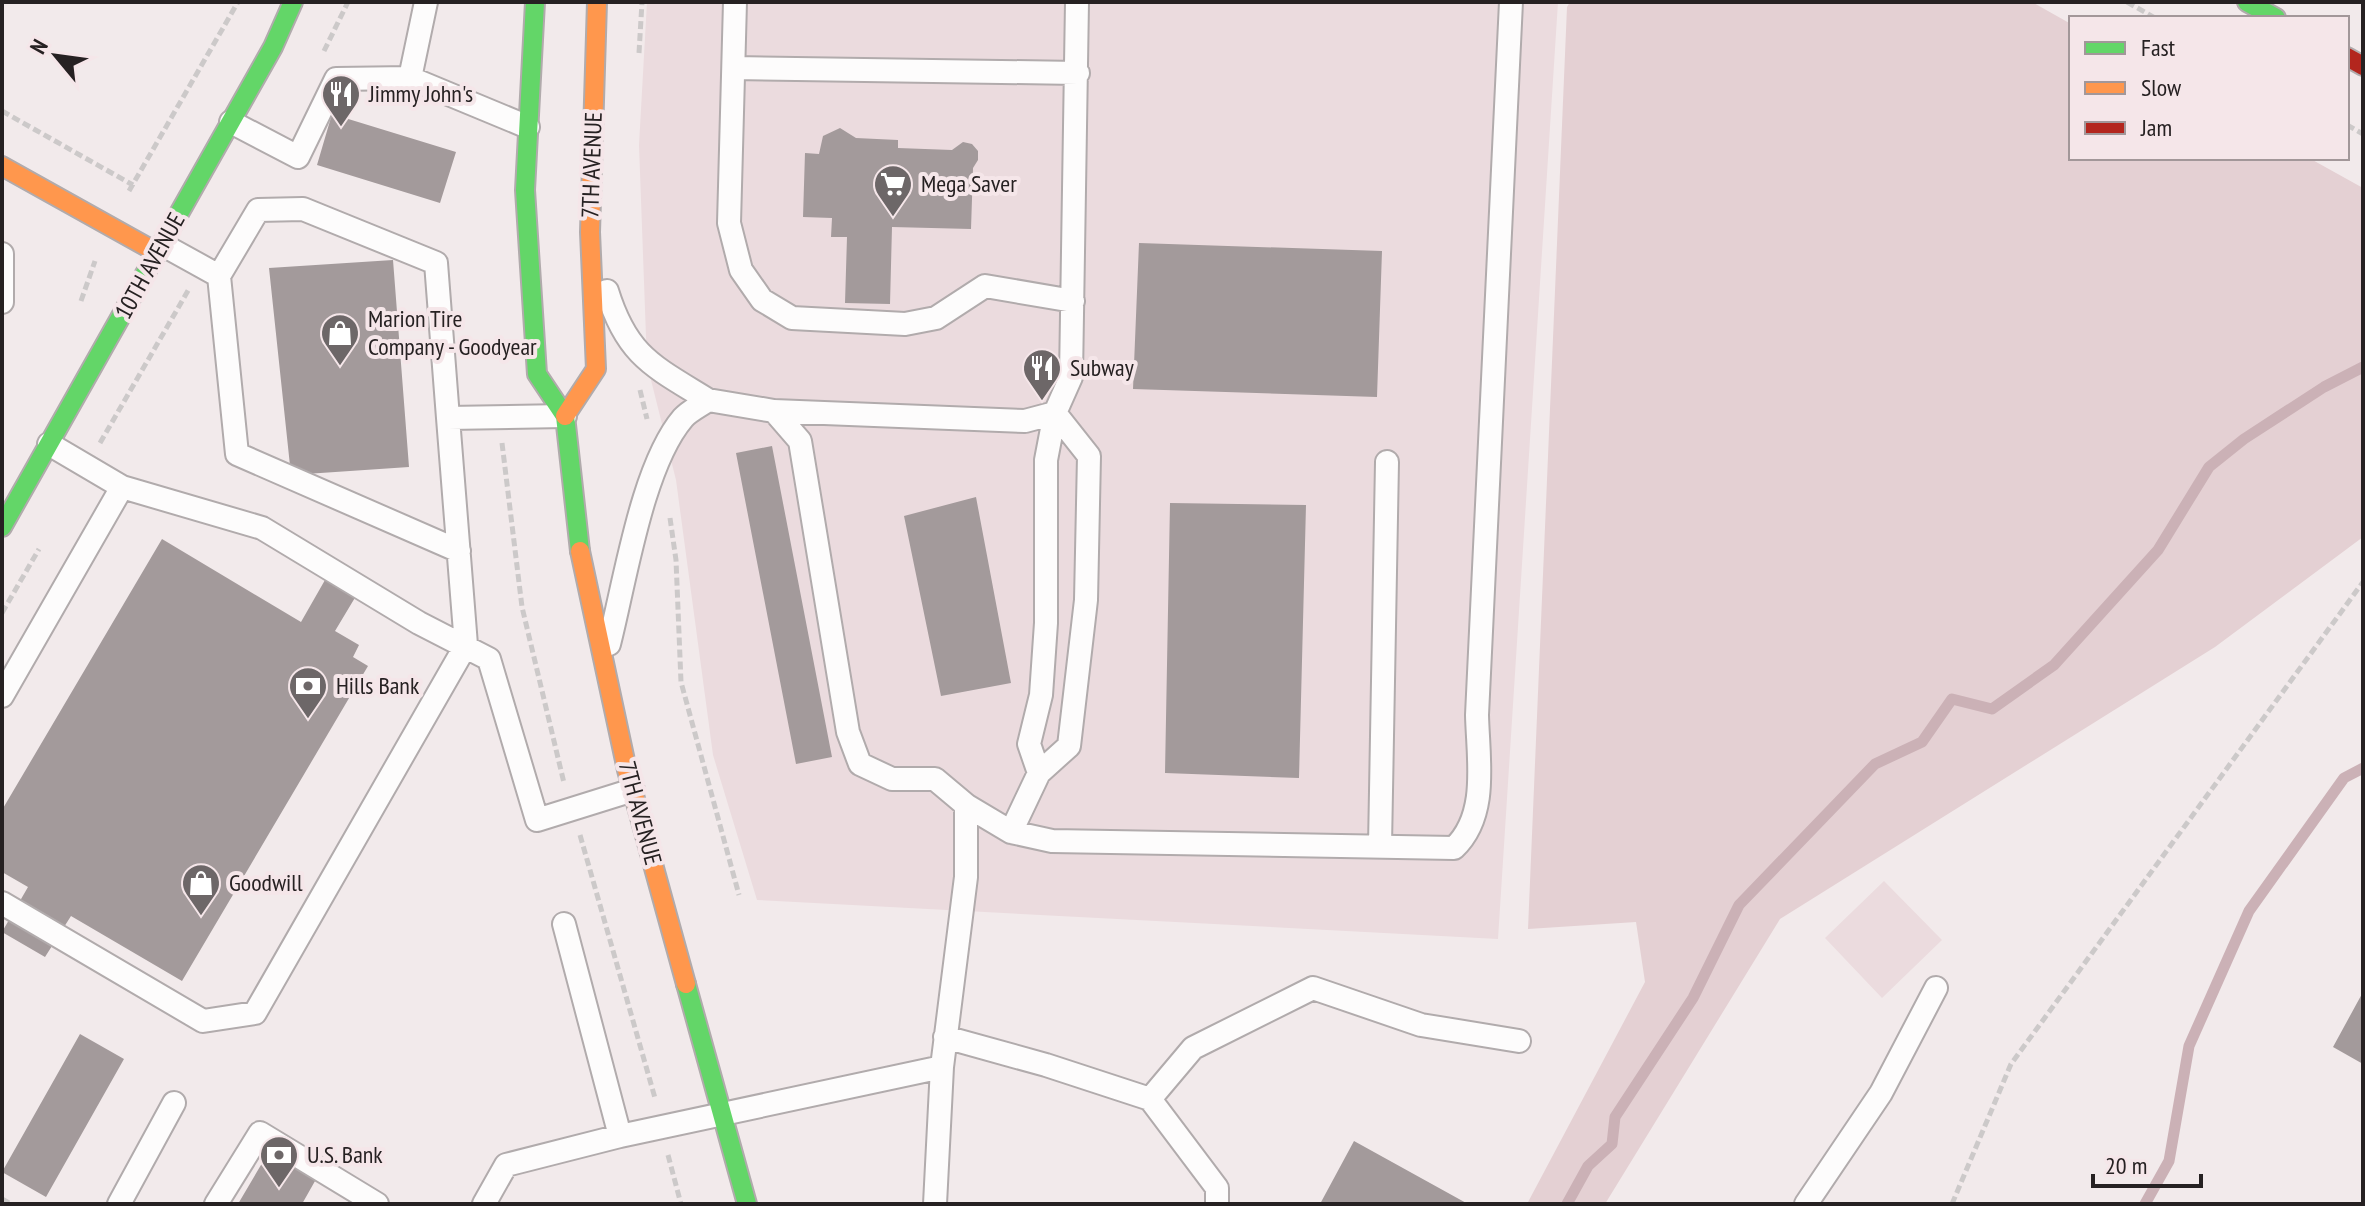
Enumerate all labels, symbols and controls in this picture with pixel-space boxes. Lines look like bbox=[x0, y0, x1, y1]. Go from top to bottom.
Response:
north arrow bbox=[16, 16, 96, 96]
legend bbox=[2069, 16, 2349, 160]
text: Fast bbox=[2141, 32, 2176, 63]
text: N bbox=[23, 34, 54, 58]
text: Slow bbox=[2141, 72, 2182, 103]
restaurant icon: Jimmy John's bbox=[320, 73, 362, 128]
place label: Jimmy John's bbox=[368, 78, 473, 109]
street label: 7TH AVENUE bbox=[574, 111, 609, 219]
text: Jam bbox=[2140, 112, 2172, 143]
supermarket icon: Mega Saver bbox=[872, 163, 914, 218]
place label: Mega Saver bbox=[921, 168, 1017, 199]
street label: 10TH AVENUE bbox=[108, 207, 192, 325]
place label: Marion Tire Company - Goodyear bbox=[368, 303, 537, 362]
shop icon: Marion Tire Company - Goodyear bbox=[319, 312, 361, 367]
restaurant icon: Subway bbox=[1021, 347, 1063, 402]
place label: Subway bbox=[1070, 352, 1134, 383]
bank icon: Hills Bank bbox=[287, 665, 329, 720]
place label: Hills Bank bbox=[336, 670, 420, 701]
street label: 7TH AVENUE bbox=[612, 757, 669, 868]
shop icon: Goodwill bbox=[180, 862, 222, 917]
place label: Goodwill bbox=[229, 867, 303, 898]
bank icon: U.S. Bank bbox=[258, 1134, 300, 1189]
scale bar bbox=[2093, 1138, 2201, 1188]
place label: U.S. Bank bbox=[307, 1139, 383, 1170]
text: 20 m bbox=[2105, 1150, 2147, 1181]

